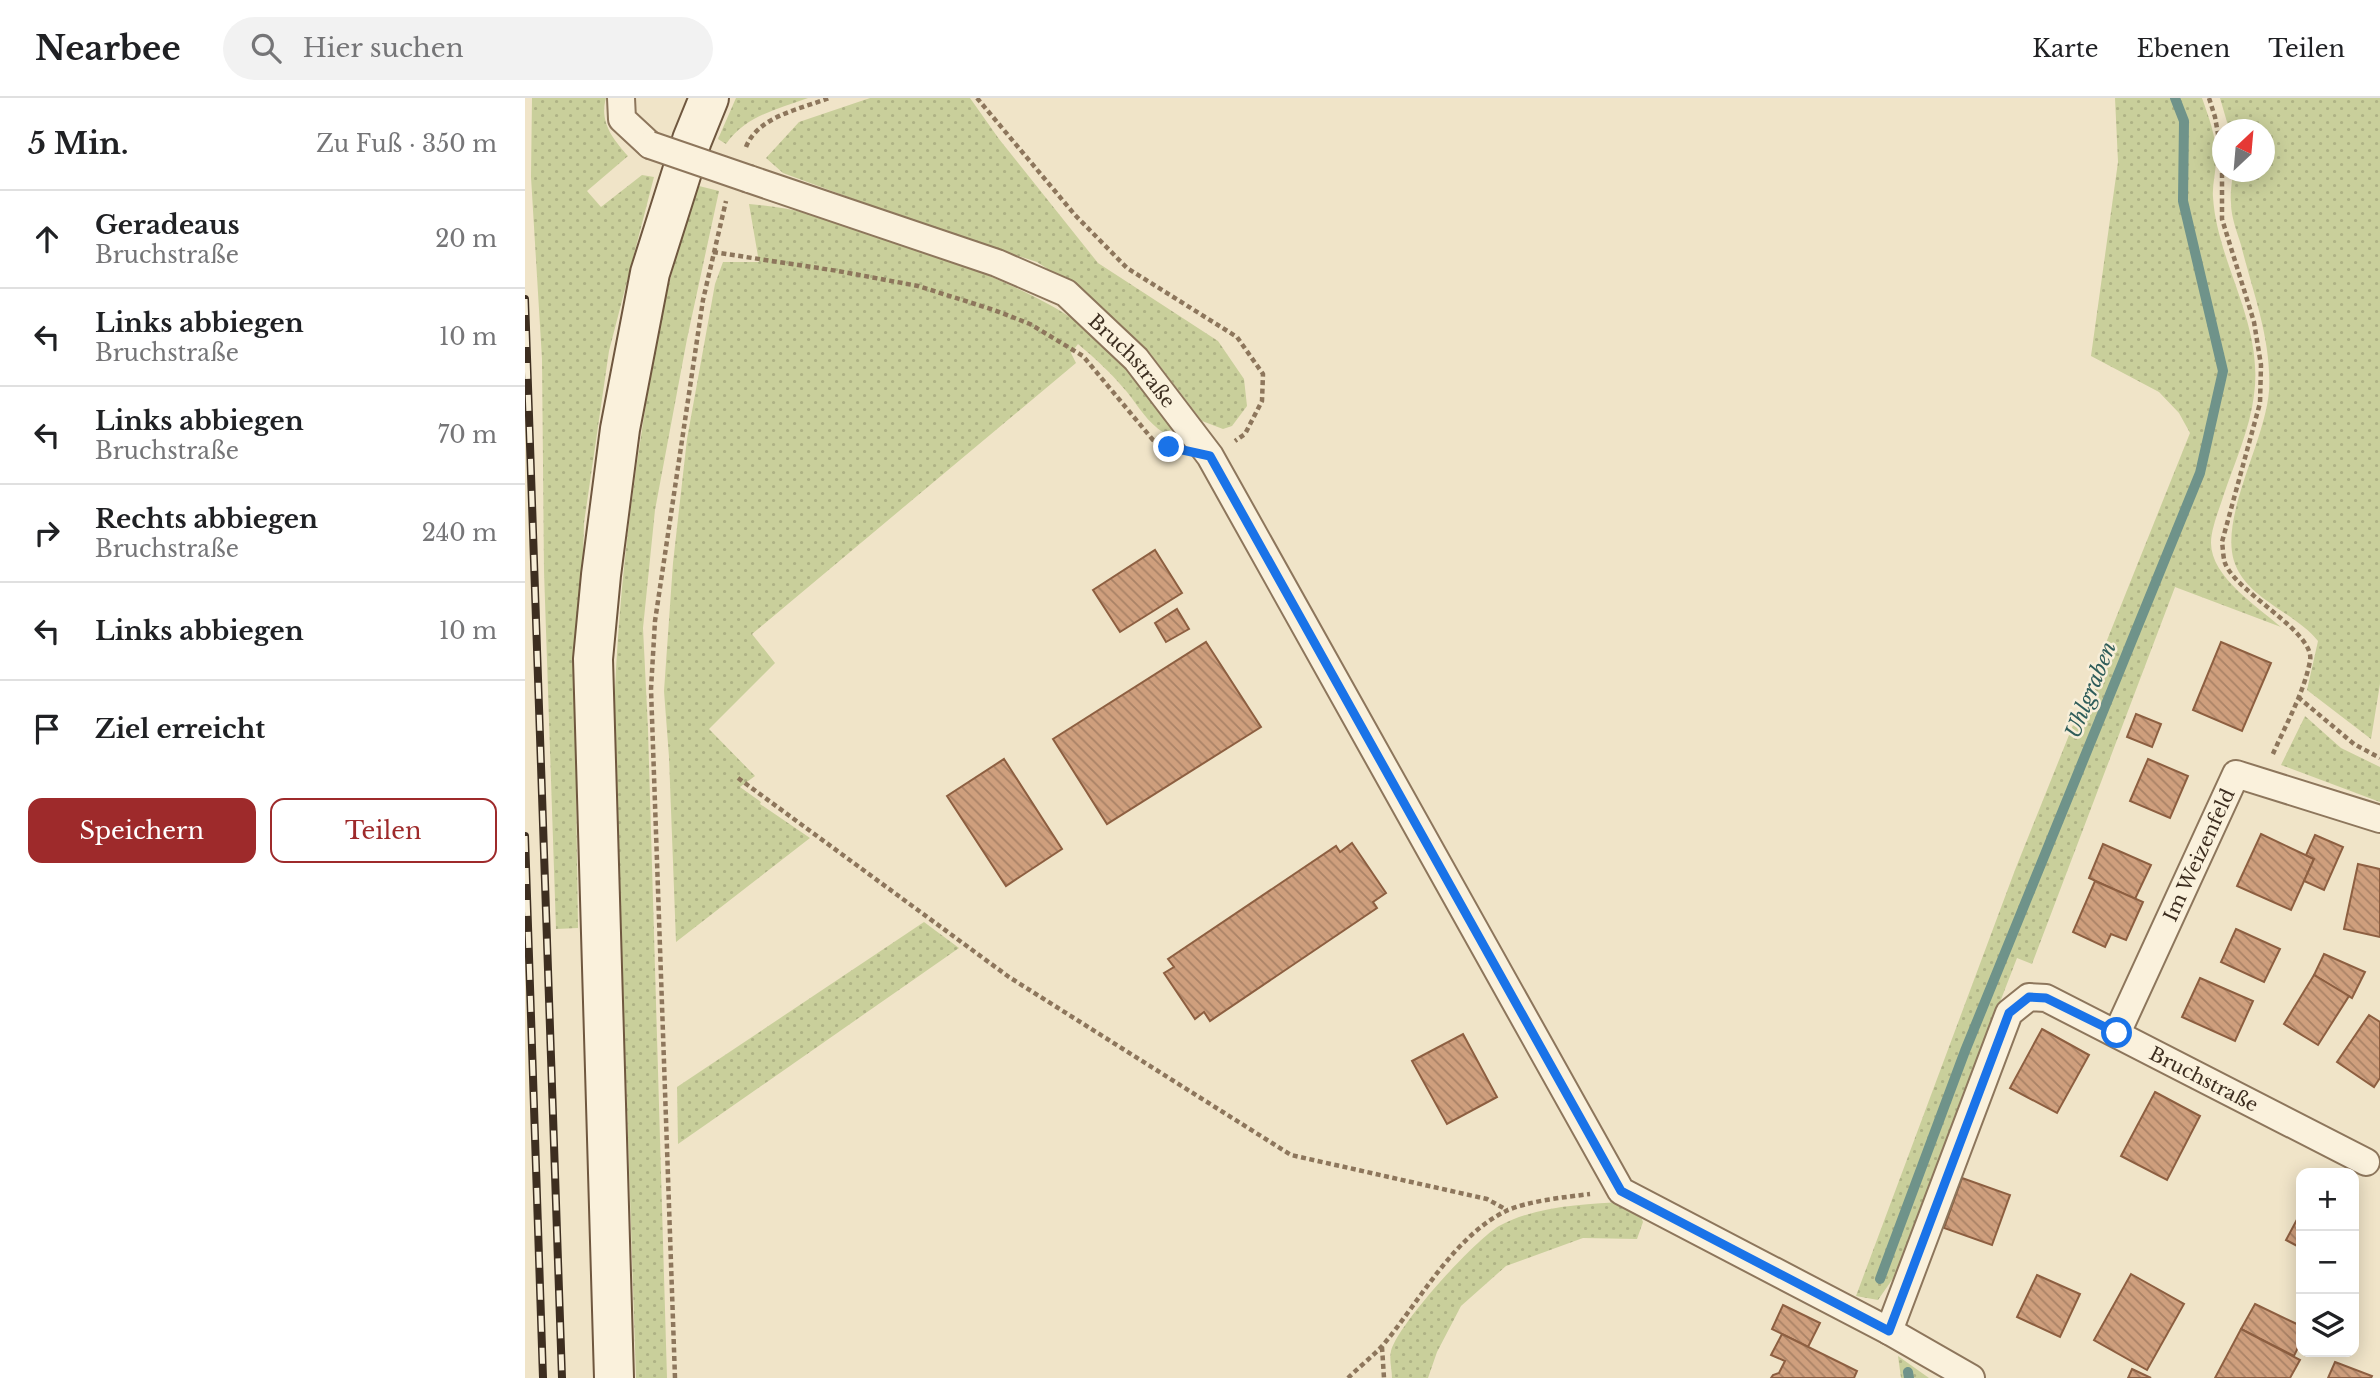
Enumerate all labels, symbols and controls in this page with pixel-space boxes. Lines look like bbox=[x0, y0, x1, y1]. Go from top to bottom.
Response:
search box bbox=[223, 17, 713, 80]
text: Nearbee bbox=[35, 28, 181, 69]
icon: search bbox=[247, 29, 285, 67]
text: Hier suchen bbox=[303, 32, 464, 64]
text: Karte bbox=[2032, 34, 2099, 63]
text: Ebenen bbox=[2137, 34, 2230, 63]
text: Teilen bbox=[2268, 34, 2345, 63]
north arrow bbox=[2212, 119, 2275, 182]
text: 5 Min. bbox=[28, 125, 129, 162]
text: Zu Fuß · 350 m bbox=[316, 130, 497, 158]
text: Geradeaus bbox=[95, 209, 240, 241]
icon: ahead bbox=[28, 220, 66, 258]
text: 20 m bbox=[435, 225, 497, 253]
text: Bruchstraße bbox=[95, 241, 239, 269]
text: Links abbiegen bbox=[95, 307, 304, 339]
street label: Bruchstraße bbox=[1084, 309, 1180, 413]
icon: left bbox=[28, 318, 66, 356]
text: 10 m bbox=[439, 323, 497, 351]
text: Bruchstraße bbox=[95, 339, 239, 367]
text: Links abbiegen bbox=[95, 405, 304, 437]
icon: left bbox=[28, 416, 66, 454]
text: 70 m bbox=[438, 421, 497, 449]
route end bbox=[1153, 431, 1184, 462]
text: Bruchstraße bbox=[95, 437, 239, 465]
text: Rechts abbiegen bbox=[95, 503, 318, 535]
icon: right bbox=[28, 514, 66, 552]
text: 240 m bbox=[422, 519, 497, 547]
text: Bruchstraße bbox=[95, 535, 239, 563]
icon: left bbox=[28, 612, 66, 650]
text: Links abbiegen bbox=[95, 615, 304, 647]
text: 10 m bbox=[439, 617, 497, 645]
water label: Uhlgraben bbox=[2060, 638, 2122, 742]
icon: arrive bbox=[28, 710, 66, 748]
text: Ziel erreicht bbox=[95, 713, 265, 745]
street label: Im Weizenfeld bbox=[2159, 785, 2240, 925]
button: Speichern bbox=[28, 798, 256, 863]
button: Teilen bbox=[270, 798, 497, 863]
route start bbox=[2101, 1017, 2132, 1048]
street label: Bruchstraße bbox=[2146, 1042, 2262, 1117]
map controls bbox=[2296, 1168, 2359, 1357]
button: + bbox=[2296, 1168, 2359, 1231]
button: − bbox=[2296, 1231, 2359, 1294]
button: layers bbox=[2296, 1294, 2359, 1357]

